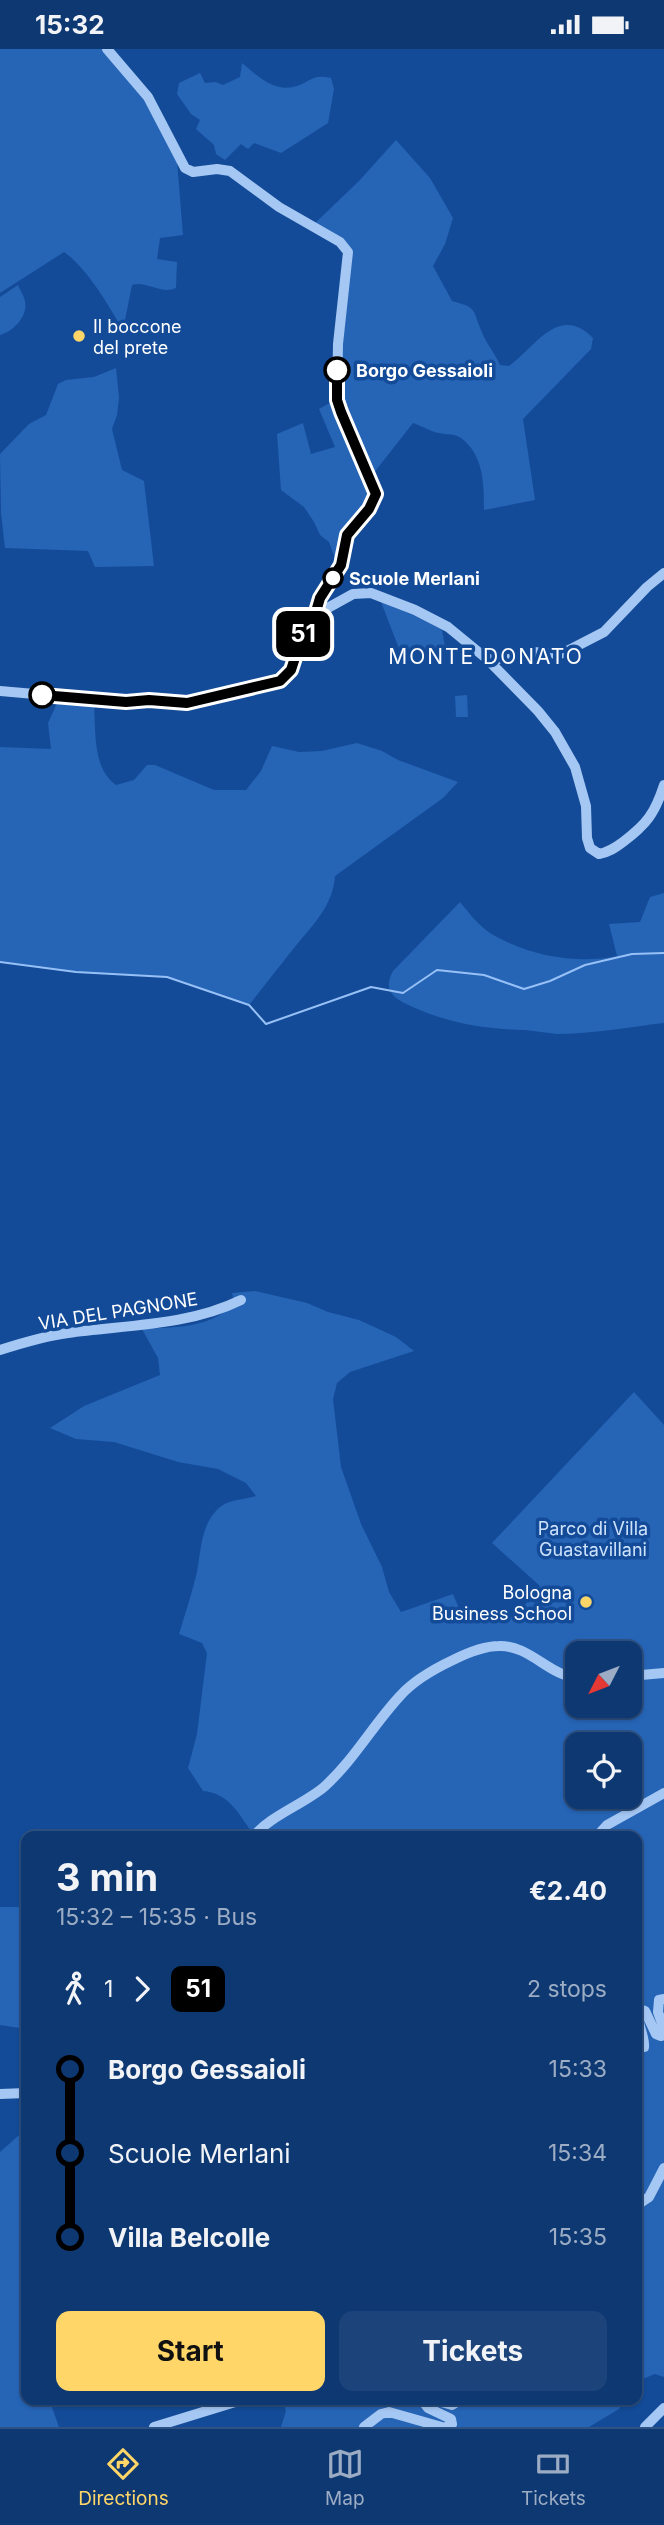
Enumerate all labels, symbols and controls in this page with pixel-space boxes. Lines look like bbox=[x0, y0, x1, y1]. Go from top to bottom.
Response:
text: 15:32 bbox=[35, 9, 105, 40]
place label: Il boccone del prete bbox=[93, 316, 182, 358]
marker: Il boccone del prete bbox=[71, 328, 87, 344]
marker: Borgo Gessaioli bbox=[324, 357, 350, 383]
place label: Borgo Gessaioli bbox=[356, 360, 493, 381]
marker: Scuole Merlani bbox=[323, 568, 343, 588]
place label: Scuole Merlani bbox=[349, 568, 480, 589]
line badge: 51 bbox=[272, 611, 334, 657]
text: 51 bbox=[290, 619, 316, 648]
district label: MONTE DONATO bbox=[388, 644, 584, 669]
unlabelled marker bbox=[29, 682, 55, 708]
street label: VIA DEL PAGNONE bbox=[37, 1288, 199, 1334]
park label: Parco di Villa Guastavillani bbox=[538, 1518, 648, 1560]
place label: Bologna Business School bbox=[432, 1582, 572, 1624]
marker: Bologna Business School bbox=[578, 1594, 594, 1610]
north arrow bbox=[565, 1641, 642, 1719]
map controls bbox=[565, 1641, 642, 1809]
button: locate bbox=[565, 1732, 642, 1809]
text: 3 min bbox=[56, 1854, 158, 1900]
text: €2.40 bbox=[529, 1875, 607, 1906]
text: 15:32 – 15:35 · Bus bbox=[56, 1903, 257, 1931]
icon: walk bbox=[56, 1970, 94, 2008]
icon: forward bbox=[123, 1970, 161, 2008]
text: 51 bbox=[185, 1974, 211, 2003]
text: 1 bbox=[104, 1975, 113, 2003]
text: 2 stops bbox=[527, 1975, 607, 2003]
text: Borgo Gessaioli bbox=[108, 2054, 306, 2085]
text: 15:33 bbox=[549, 2055, 607, 2083]
text: Scuole Merlani bbox=[108, 2138, 291, 2169]
text: 15:34 bbox=[548, 2139, 607, 2167]
text: Villa Belcolle bbox=[108, 2222, 270, 2253]
text: 15:35 bbox=[549, 2223, 607, 2251]
button: Start bbox=[56, 2311, 325, 2391]
button: Tickets bbox=[339, 2311, 607, 2391]
tab: Directions bbox=[78, 2445, 169, 2510]
tab: Map bbox=[325, 2445, 365, 2510]
tab: Tickets bbox=[521, 2445, 586, 2510]

